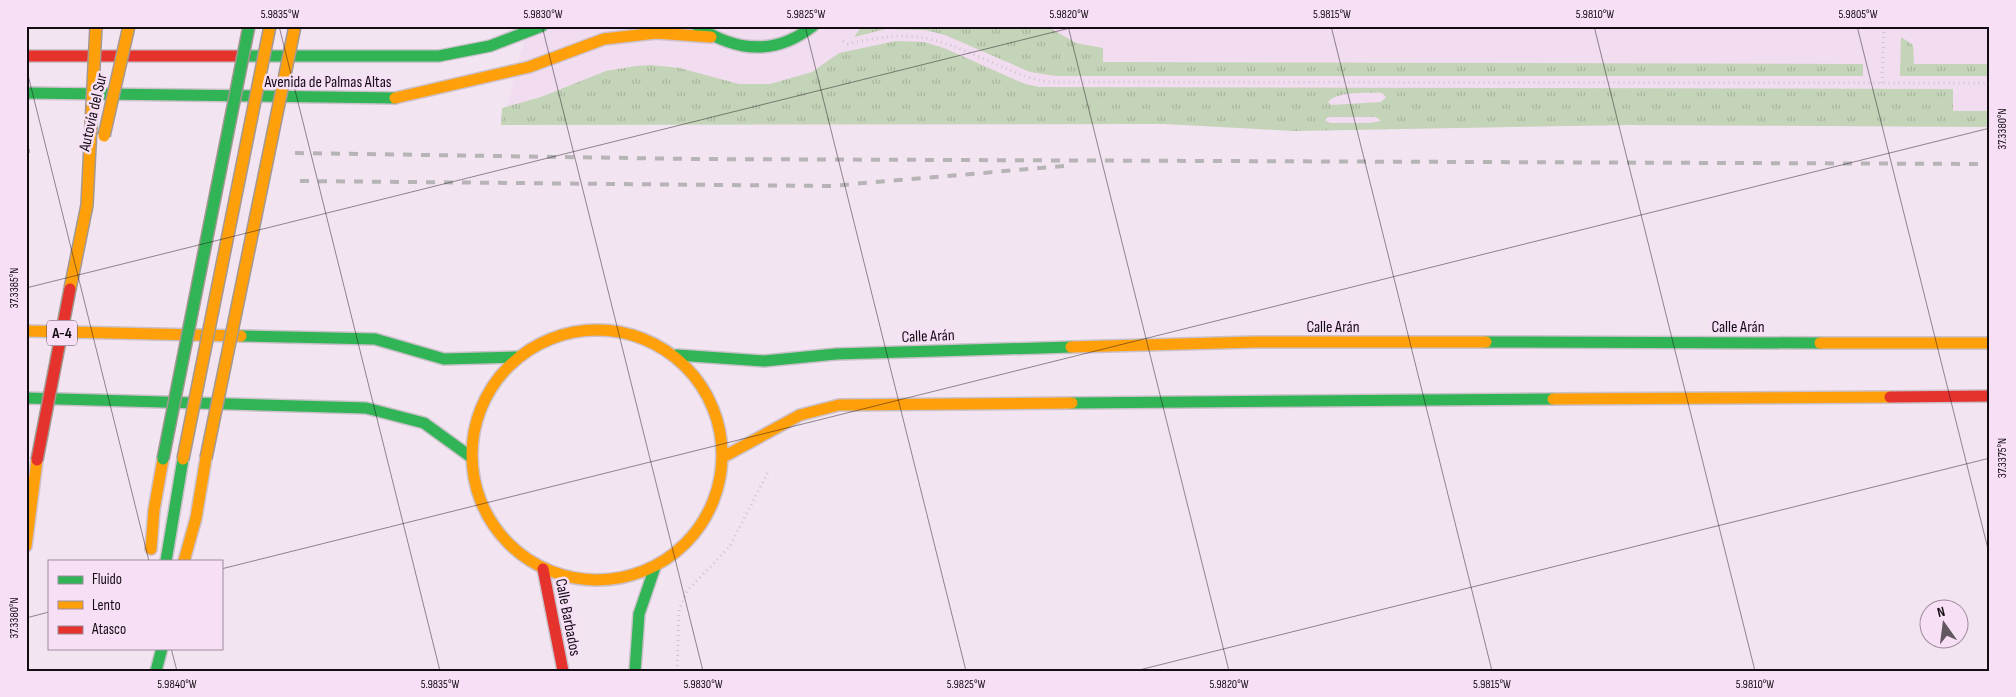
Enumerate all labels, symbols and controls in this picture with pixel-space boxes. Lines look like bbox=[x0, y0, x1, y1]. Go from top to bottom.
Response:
text: 5.9835°W bbox=[261, 7, 299, 22]
text: 5.9830°W bbox=[523, 7, 563, 22]
text: 5.9825°W bbox=[787, 7, 826, 22]
text: 5.9820°W bbox=[1049, 7, 1089, 22]
text: 5.9815°W bbox=[1313, 7, 1351, 22]
text: 5.9810°W bbox=[1576, 7, 1614, 22]
text: 5.9805°W bbox=[1839, 7, 1878, 22]
street label: Autovía del Sur bbox=[75, 71, 112, 154]
street label: Avenida de Palmas Altas bbox=[263, 73, 392, 92]
text: 37.3380°N bbox=[1995, 108, 2010, 150]
text: 37.3385°N bbox=[7, 268, 22, 308]
street label: Calle Arán bbox=[1306, 318, 1360, 337]
street label: Calle Arán bbox=[1711, 318, 1765, 337]
road number: A-4 bbox=[47, 320, 77, 346]
street label: Calle Arán bbox=[901, 326, 955, 347]
text: 37.3375°N bbox=[1995, 438, 2010, 478]
legend bbox=[48, 560, 222, 650]
text: Fluido bbox=[92, 570, 122, 589]
street label: Calle Barbados bbox=[551, 577, 584, 658]
text: Lento bbox=[92, 596, 121, 615]
text: 37.3380°N bbox=[7, 597, 22, 639]
north arrow bbox=[1918, 600, 1968, 650]
text: N bbox=[1935, 603, 1947, 621]
text: Atasco bbox=[91, 620, 126, 639]
text: 5.9840°W bbox=[157, 677, 197, 692]
text: 5.9835°W bbox=[421, 677, 459, 692]
text: 5.9830°W bbox=[683, 677, 723, 692]
text: 5.9825°W bbox=[947, 677, 986, 692]
text: 5.9820°W bbox=[1209, 677, 1249, 692]
text: 5.9815°W bbox=[1473, 677, 1511, 692]
text: 5.9810°W bbox=[1736, 677, 1774, 692]

